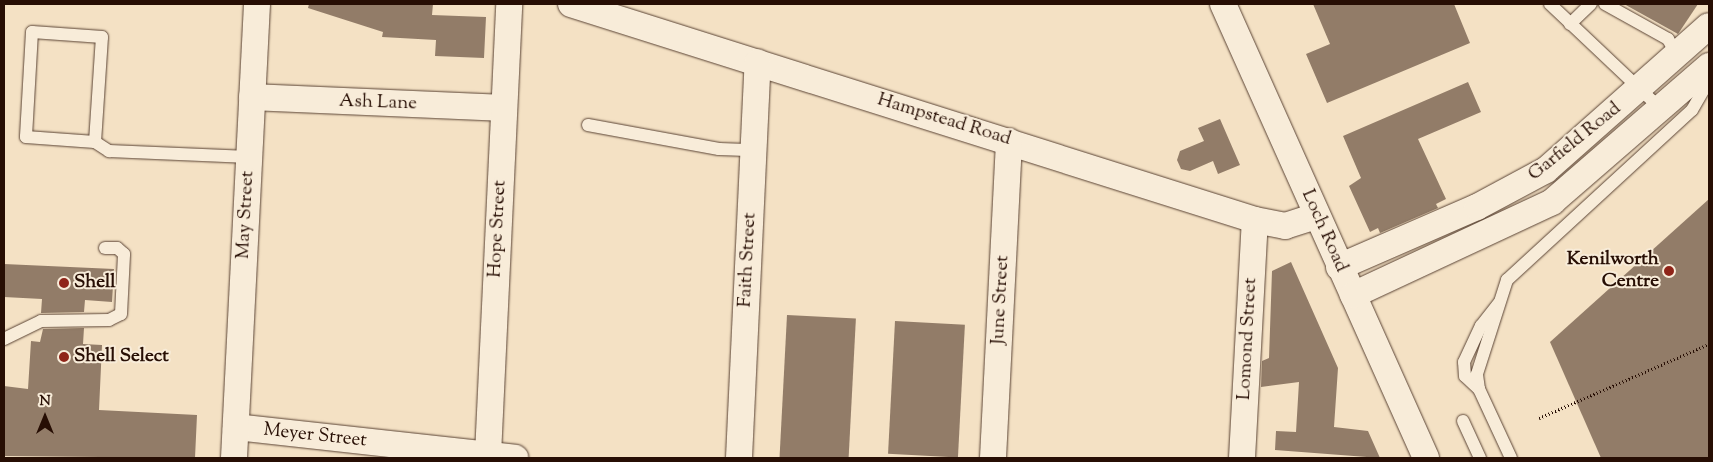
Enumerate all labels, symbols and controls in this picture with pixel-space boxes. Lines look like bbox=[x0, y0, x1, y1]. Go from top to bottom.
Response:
street label: Hampstead Road bbox=[874, 89, 1014, 151]
street label: Ash Lane bbox=[339, 90, 417, 116]
street label: Garfield Road bbox=[1524, 98, 1626, 186]
street label: May Street bbox=[232, 170, 260, 260]
street label: Hope Street bbox=[484, 180, 512, 278]
street label: Loch Road bbox=[1296, 186, 1352, 276]
street label: Faith Street bbox=[734, 212, 762, 308]
place label: Kenilworth Centre bbox=[1567, 249, 1659, 293]
street label: June Street bbox=[987, 255, 1015, 345]
marker: Kenilworth Centre bbox=[1663, 265, 1675, 277]
place label: Shell bbox=[74, 272, 116, 294]
marker: Shell bbox=[58, 277, 70, 289]
street label: Lomond Street bbox=[1233, 277, 1263, 401]
place label: Shell Select bbox=[74, 346, 169, 368]
marker: Shell Select bbox=[58, 351, 70, 363]
north arrow bbox=[20, 392, 70, 442]
text: N bbox=[39, 392, 51, 412]
street label: Meyer Street bbox=[262, 419, 368, 453]

